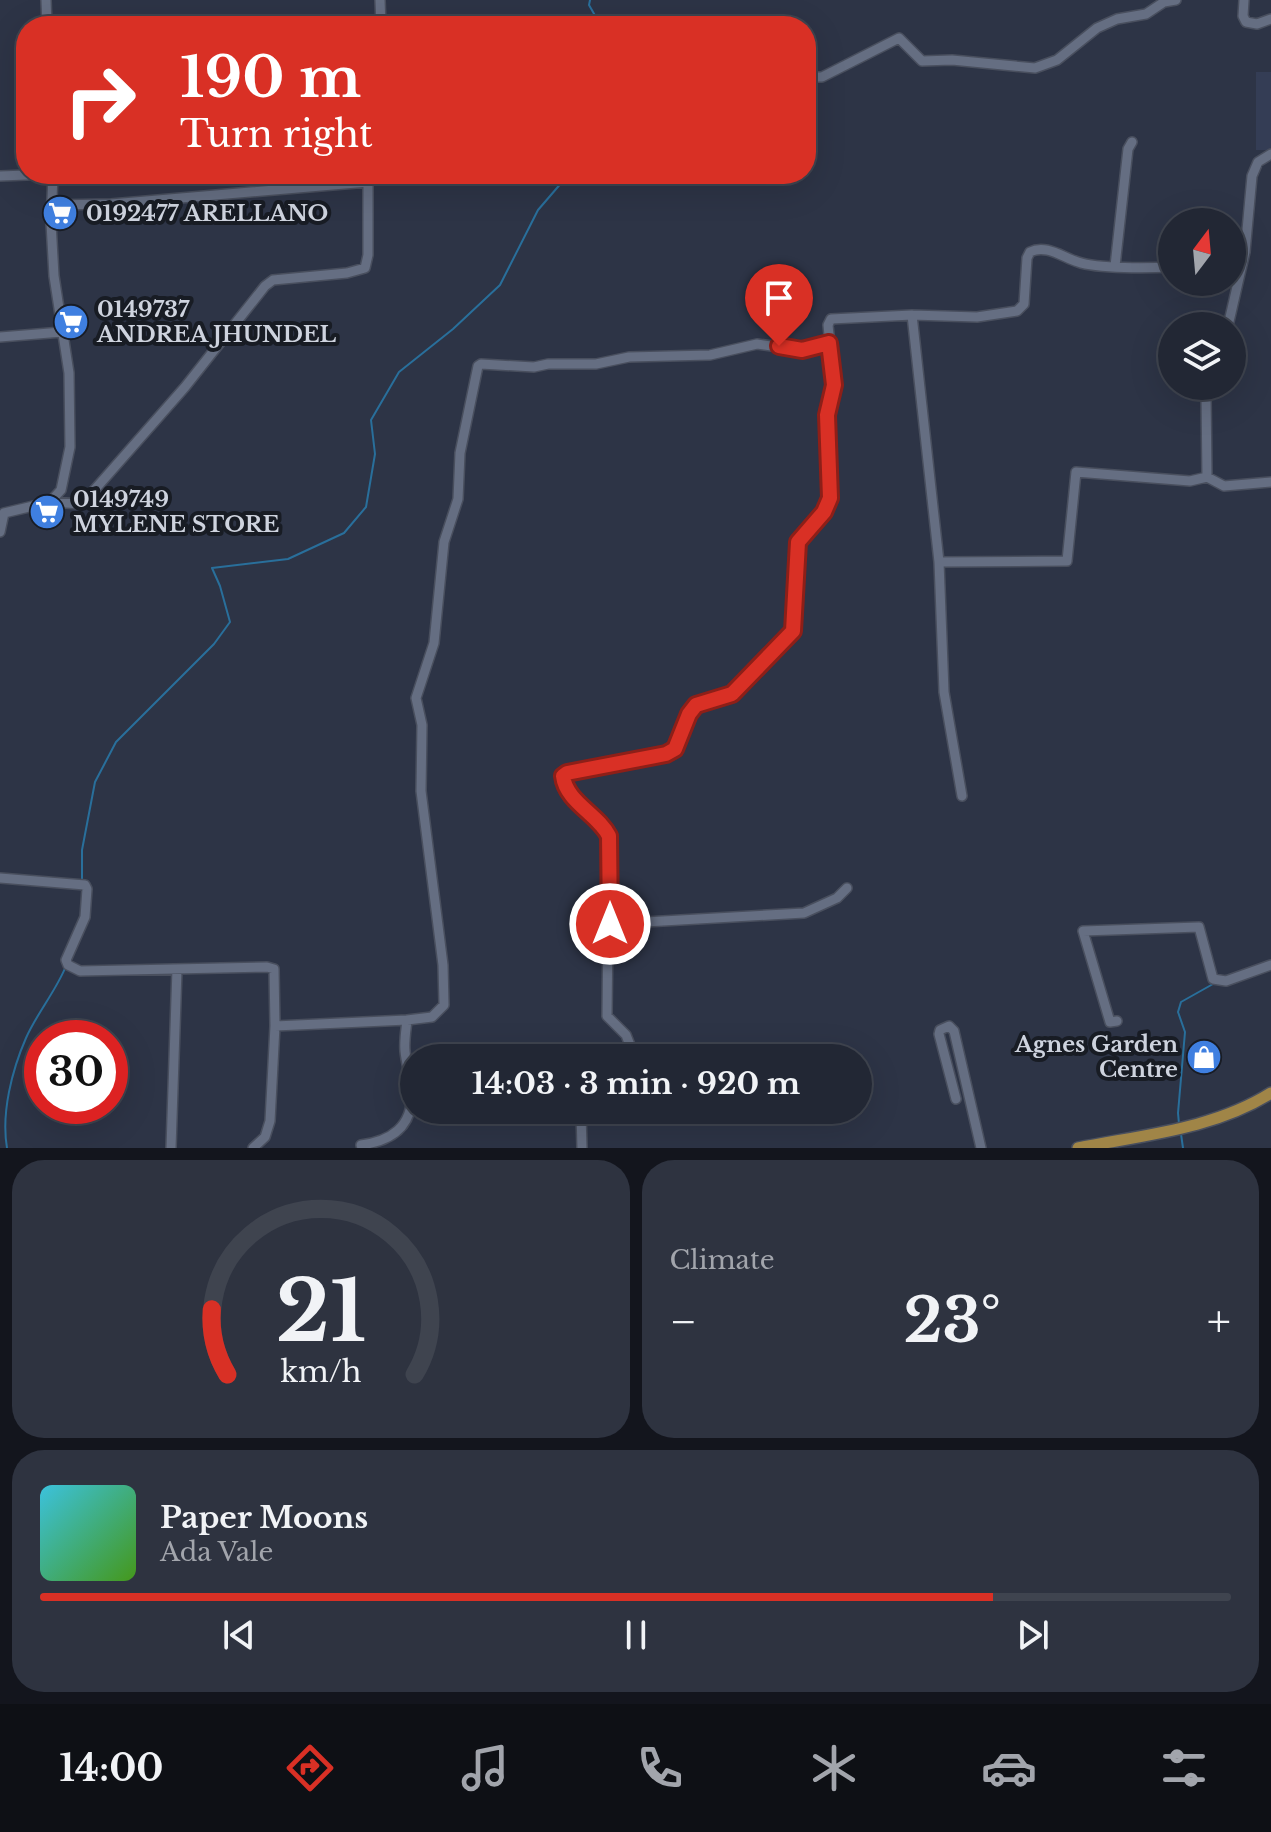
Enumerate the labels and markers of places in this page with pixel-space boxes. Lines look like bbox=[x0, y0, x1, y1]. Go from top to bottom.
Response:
supermarket icon: 0192477 ARELLANO bbox=[41, 194, 79, 232]
place label: 0192477 ARELLANO bbox=[86, 200, 328, 227]
pin bbox=[745, 264, 813, 346]
place label: 0149737 ANDREA JHUNDEL bbox=[96, 296, 336, 348]
supermarket icon: 0149737 ANDREA JHUNDEL bbox=[52, 303, 90, 341]
place label: 0149749 MYLENE STORE bbox=[73, 486, 280, 538]
supermarket icon: 0149749 MYLENE STORE bbox=[28, 493, 66, 531]
place label: Agnes Garden Centre bbox=[1014, 1031, 1178, 1083]
shop icon: Agnes Garden Centre bbox=[1185, 1038, 1223, 1076]

